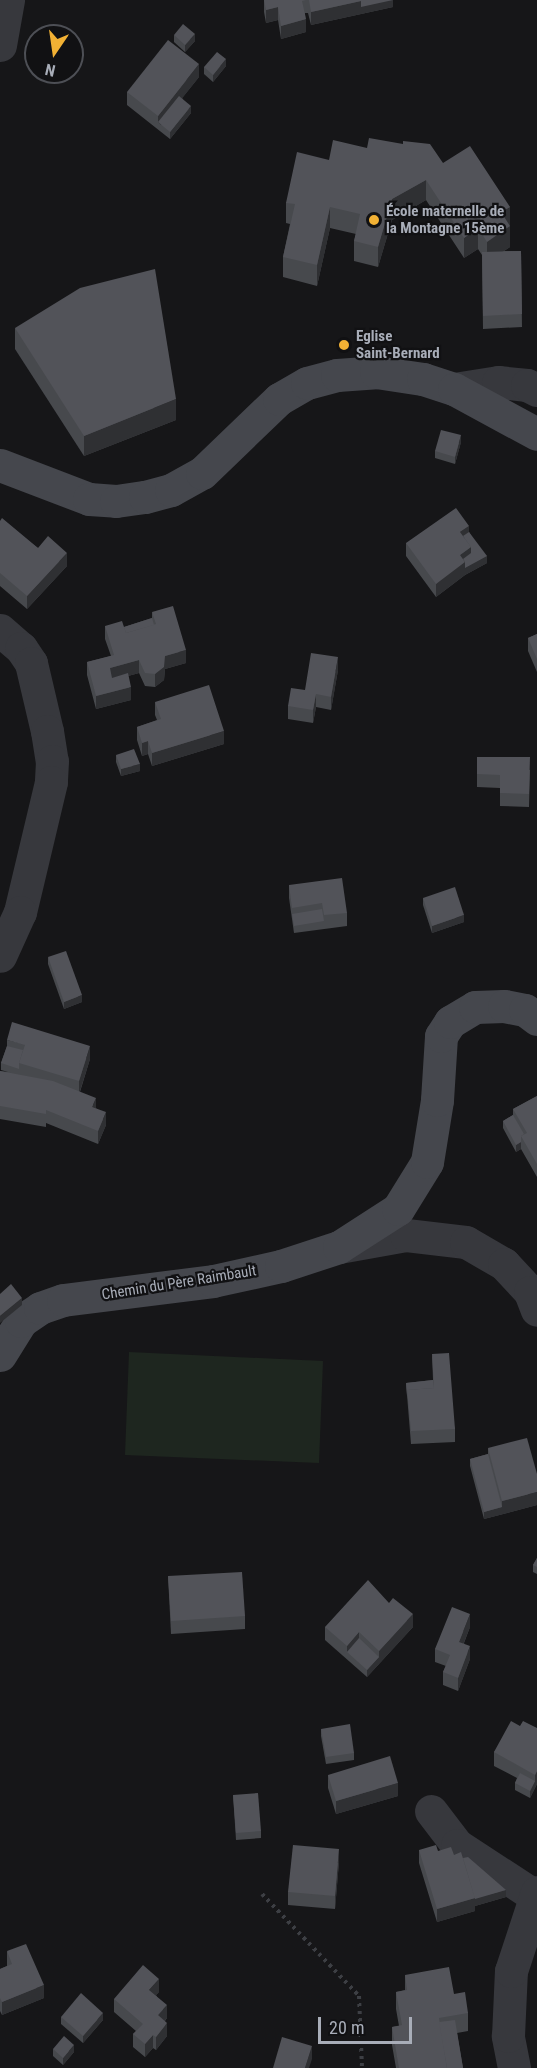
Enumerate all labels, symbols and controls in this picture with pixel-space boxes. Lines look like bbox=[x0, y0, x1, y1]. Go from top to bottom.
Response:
north arrow bbox=[24, 24, 84, 84]
text: N bbox=[43, 60, 57, 80]
place label: École maternelle de la Montagne 15ème bbox=[386, 202, 504, 237]
marker: École maternelle de la Montagne 15ème bbox=[367, 213, 381, 227]
place label: Eglise Saint-Bernard bbox=[356, 327, 440, 362]
marker: Eglise Saint-Bernard bbox=[337, 338, 351, 352]
street label: Chemin du Père Raimbault bbox=[100, 1262, 258, 1304]
scale bar bbox=[321, 2005, 416, 2043]
text: 20 m bbox=[329, 2017, 364, 2038]

